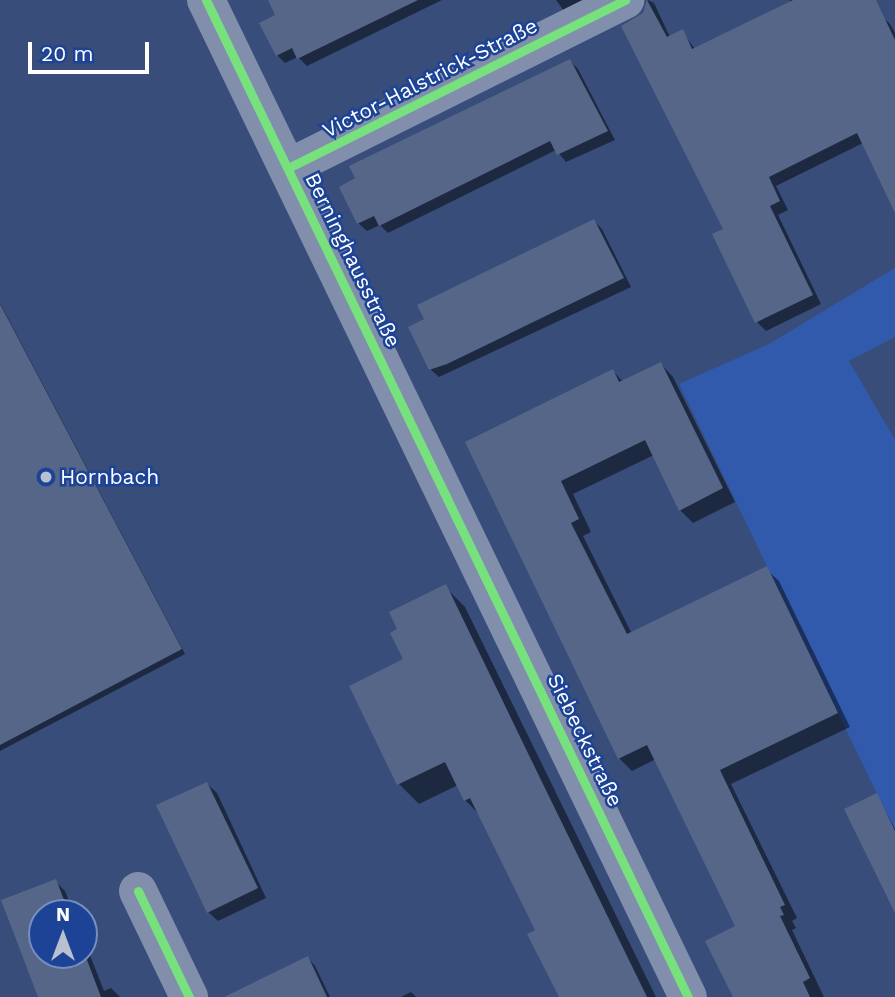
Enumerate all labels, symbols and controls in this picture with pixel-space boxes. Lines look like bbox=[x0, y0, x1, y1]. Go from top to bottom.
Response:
street label: Victor-Halstrick-Straße bbox=[318, 13, 542, 143]
scale bar bbox=[32, 28, 152, 72]
text: 20 m bbox=[41, 41, 93, 66]
street label: Berninghausstraße bbox=[300, 169, 406, 351]
place label: Hornbach bbox=[60, 464, 159, 490]
marker: Hornbach bbox=[38, 469, 54, 485]
street label: Siebeckstraße bbox=[542, 669, 628, 811]
north arrow bbox=[28, 899, 98, 969]
text: N bbox=[56, 903, 70, 926]

